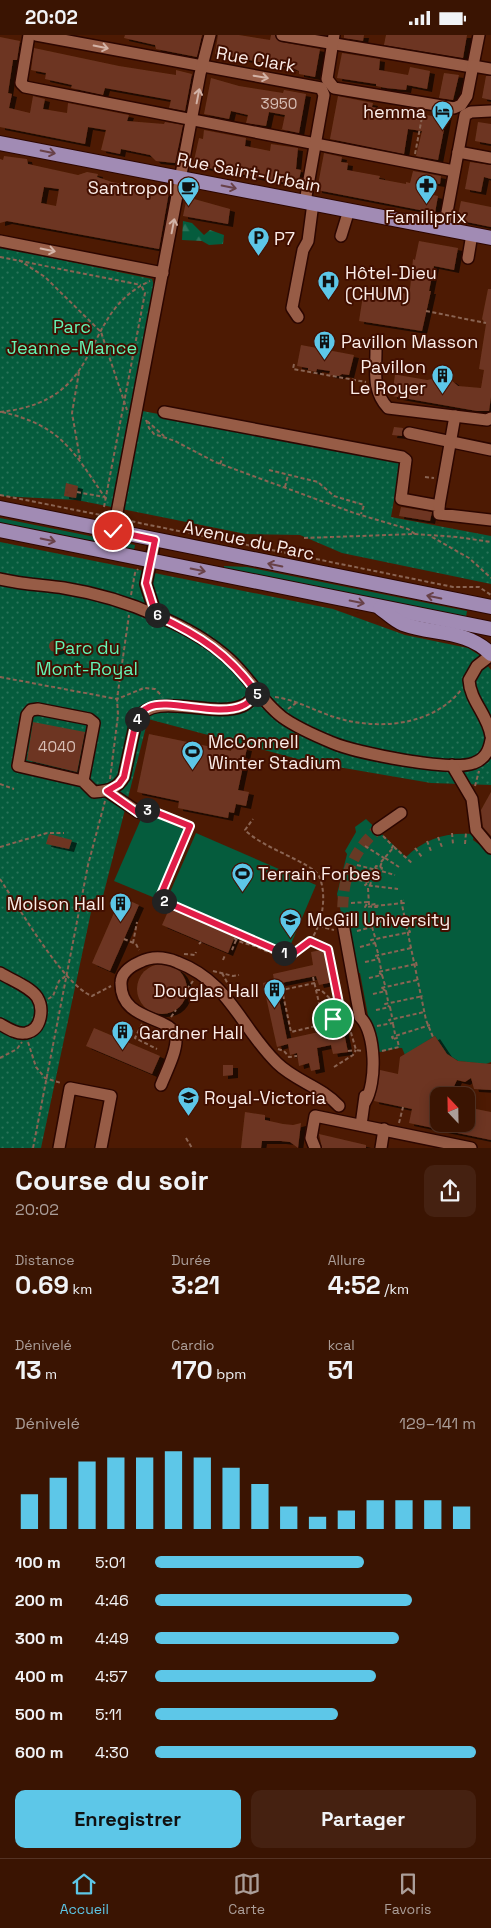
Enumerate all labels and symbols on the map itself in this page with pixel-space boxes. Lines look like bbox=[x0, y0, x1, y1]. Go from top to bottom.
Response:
street label: Rue Clark bbox=[214, 41, 298, 77]
one-way arrow bbox=[93, 43, 109, 53]
one-way arrow bbox=[253, 73, 269, 83]
one-way arrow bbox=[193, 89, 203, 105]
house number: 3950 bbox=[261, 94, 297, 113]
hotel icon: hemma bbox=[430, 99, 454, 130]
place label: hemma bbox=[363, 100, 426, 123]
street label: Rue Saint-Urbain bbox=[175, 147, 323, 197]
one-way arrow bbox=[39, 148, 55, 158]
pharmacy icon: Familiprix bbox=[414, 174, 438, 205]
cafe icon: Santropol bbox=[177, 175, 201, 206]
place label: Santropol bbox=[88, 176, 173, 199]
one-way arrow bbox=[221, 183, 237, 193]
place label: Familiprix bbox=[385, 205, 467, 228]
one-way arrow bbox=[168, 218, 178, 234]
parking icon: P7 bbox=[246, 226, 270, 257]
place label: P7 bbox=[274, 227, 295, 250]
one-way arrow bbox=[39, 246, 55, 256]
place label: Hôtel-Dieu (CHUM) bbox=[345, 261, 437, 305]
hospital icon: Hôtel-Dieu (CHUM) bbox=[317, 270, 341, 301]
park label: Parc Jeanne-Mance bbox=[7, 315, 137, 359]
building icon: Pavillon Masson bbox=[313, 329, 337, 360]
place label: Pavillon Masson bbox=[341, 330, 478, 353]
place label: Pavillon Le Royer bbox=[350, 355, 426, 399]
building icon: Pavillon Le Royer bbox=[430, 364, 454, 395]
pin bbox=[92, 510, 134, 552]
street label: Avenue du Parc bbox=[181, 515, 317, 565]
one-way arrow bbox=[39, 535, 55, 545]
one-way arrow bbox=[267, 560, 283, 569]
one-way arrow bbox=[189, 566, 205, 576]
one-way arrow bbox=[427, 592, 443, 602]
one-way arrow bbox=[349, 598, 365, 607]
pin: 6 bbox=[144, 603, 170, 627]
park label: Parc du Mont-Royal bbox=[36, 636, 138, 680]
pin: 5 bbox=[244, 681, 270, 707]
pin: 4 bbox=[124, 707, 150, 731]
place label: McConnell Winter Stadium bbox=[208, 730, 341, 774]
house number: 4040 bbox=[38, 737, 76, 756]
sports icon: McConnell Winter Stadium bbox=[180, 739, 204, 770]
pin: 3 bbox=[134, 797, 160, 823]
sports icon: Terrain Forbes bbox=[230, 861, 254, 892]
place label: Terrain Forbes bbox=[258, 862, 380, 885]
pin: 2 bbox=[152, 889, 176, 913]
building icon: Molson Hall bbox=[109, 891, 133, 922]
place label: Molson Hall bbox=[7, 892, 105, 915]
school or university icon: McGill University bbox=[279, 907, 303, 938]
place label: McGill University bbox=[307, 908, 450, 931]
pin: 1 bbox=[272, 941, 296, 965]
building icon: Douglas Hall bbox=[263, 978, 287, 1009]
place label: Douglas Hall bbox=[154, 979, 259, 1002]
pin bbox=[312, 998, 354, 1040]
building icon: Gardner Hall bbox=[111, 1020, 135, 1051]
place label: Gardner Hall bbox=[139, 1021, 243, 1044]
school or university icon: Royal-Victoria bbox=[176, 1085, 200, 1116]
place label: Royal-Victoria bbox=[204, 1086, 326, 1109]
north arrow bbox=[430, 1087, 475, 1133]

